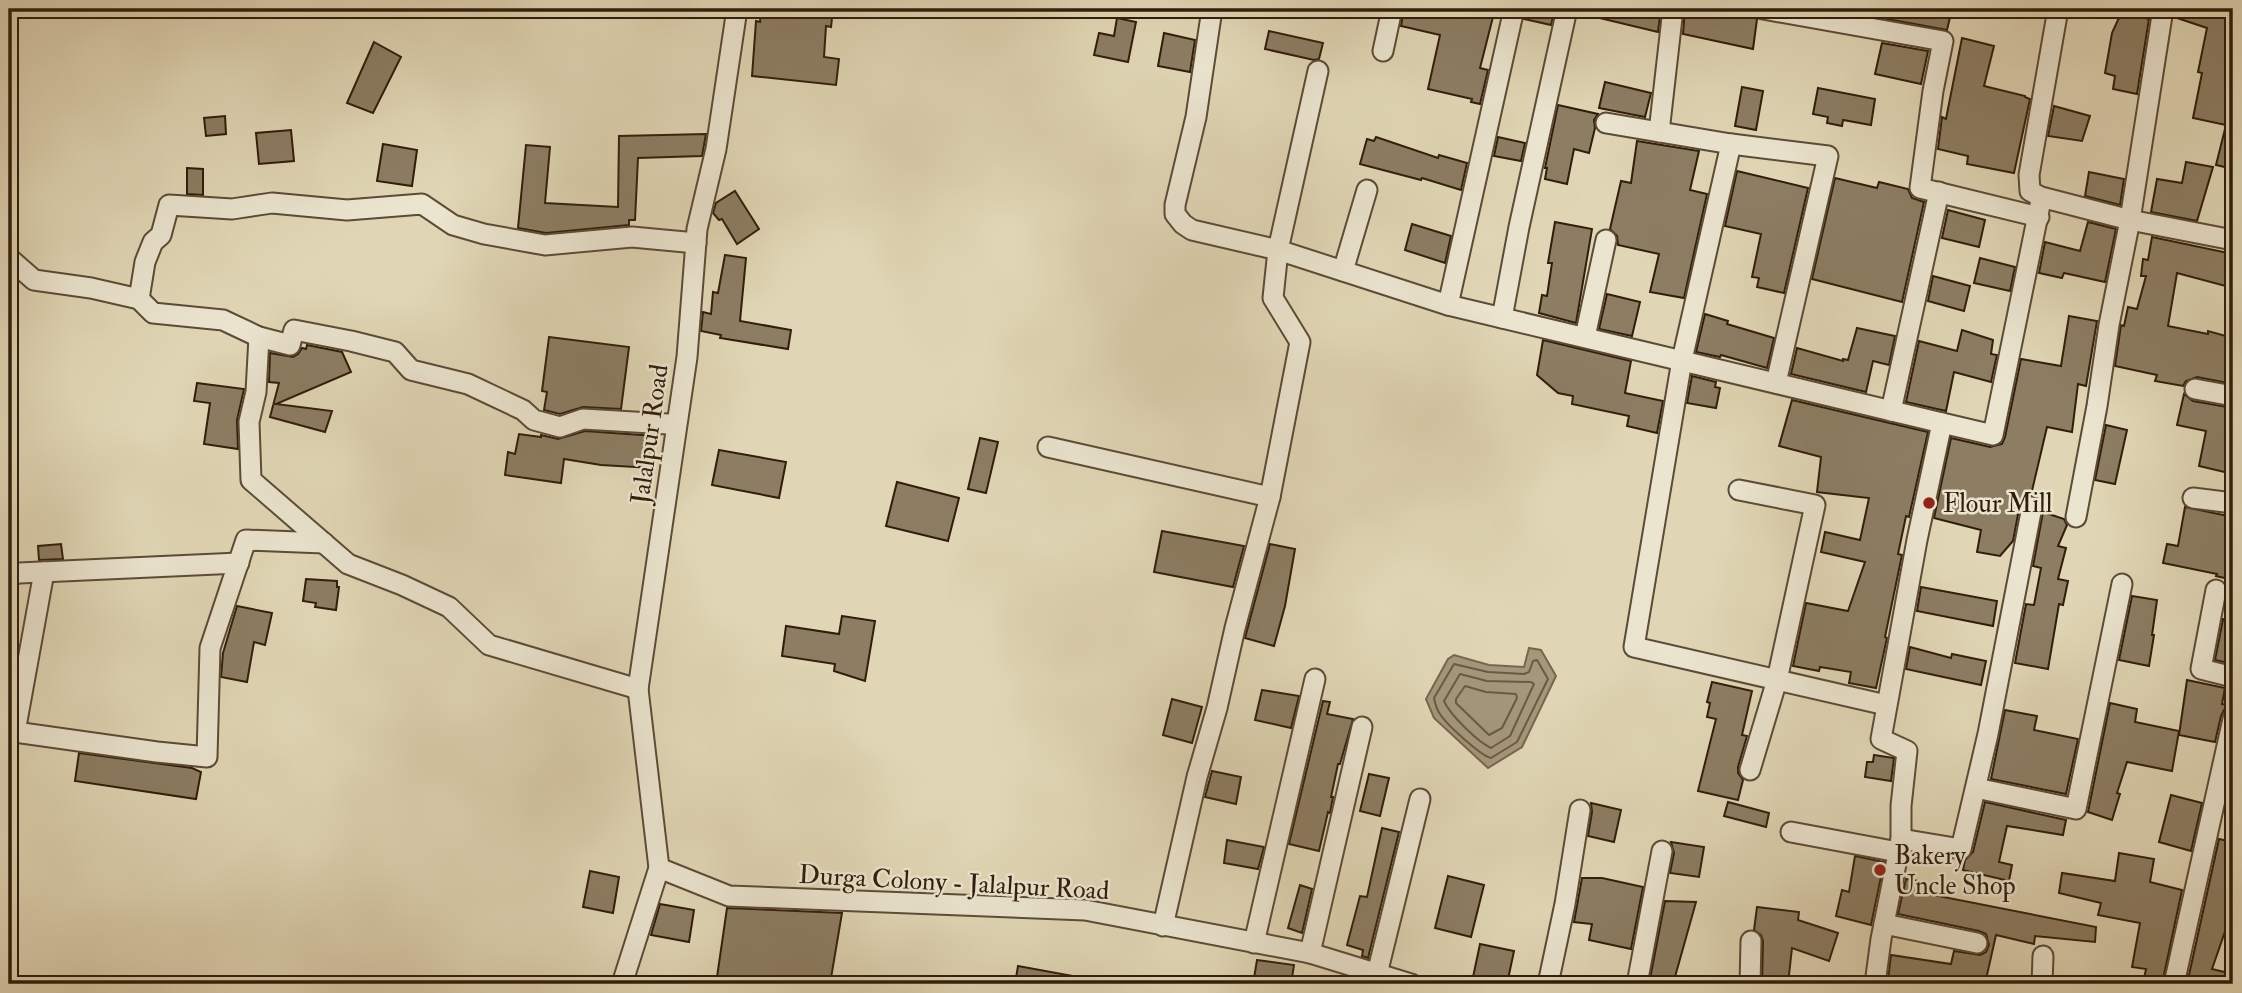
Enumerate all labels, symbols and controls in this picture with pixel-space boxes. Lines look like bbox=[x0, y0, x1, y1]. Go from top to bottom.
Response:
street label: Jalalpur Road bbox=[624, 362, 677, 507]
place label: Flour Mill bbox=[1943, 488, 2053, 520]
marker: Flour Mill bbox=[1921, 495, 1937, 511]
place label: Bakery Uncle Shop bbox=[1894, 840, 2016, 903]
street label: Durga Colony - Jalalpur Road bbox=[798, 859, 1110, 908]
marker: Bakery Uncle Shop bbox=[1872, 862, 1888, 878]

